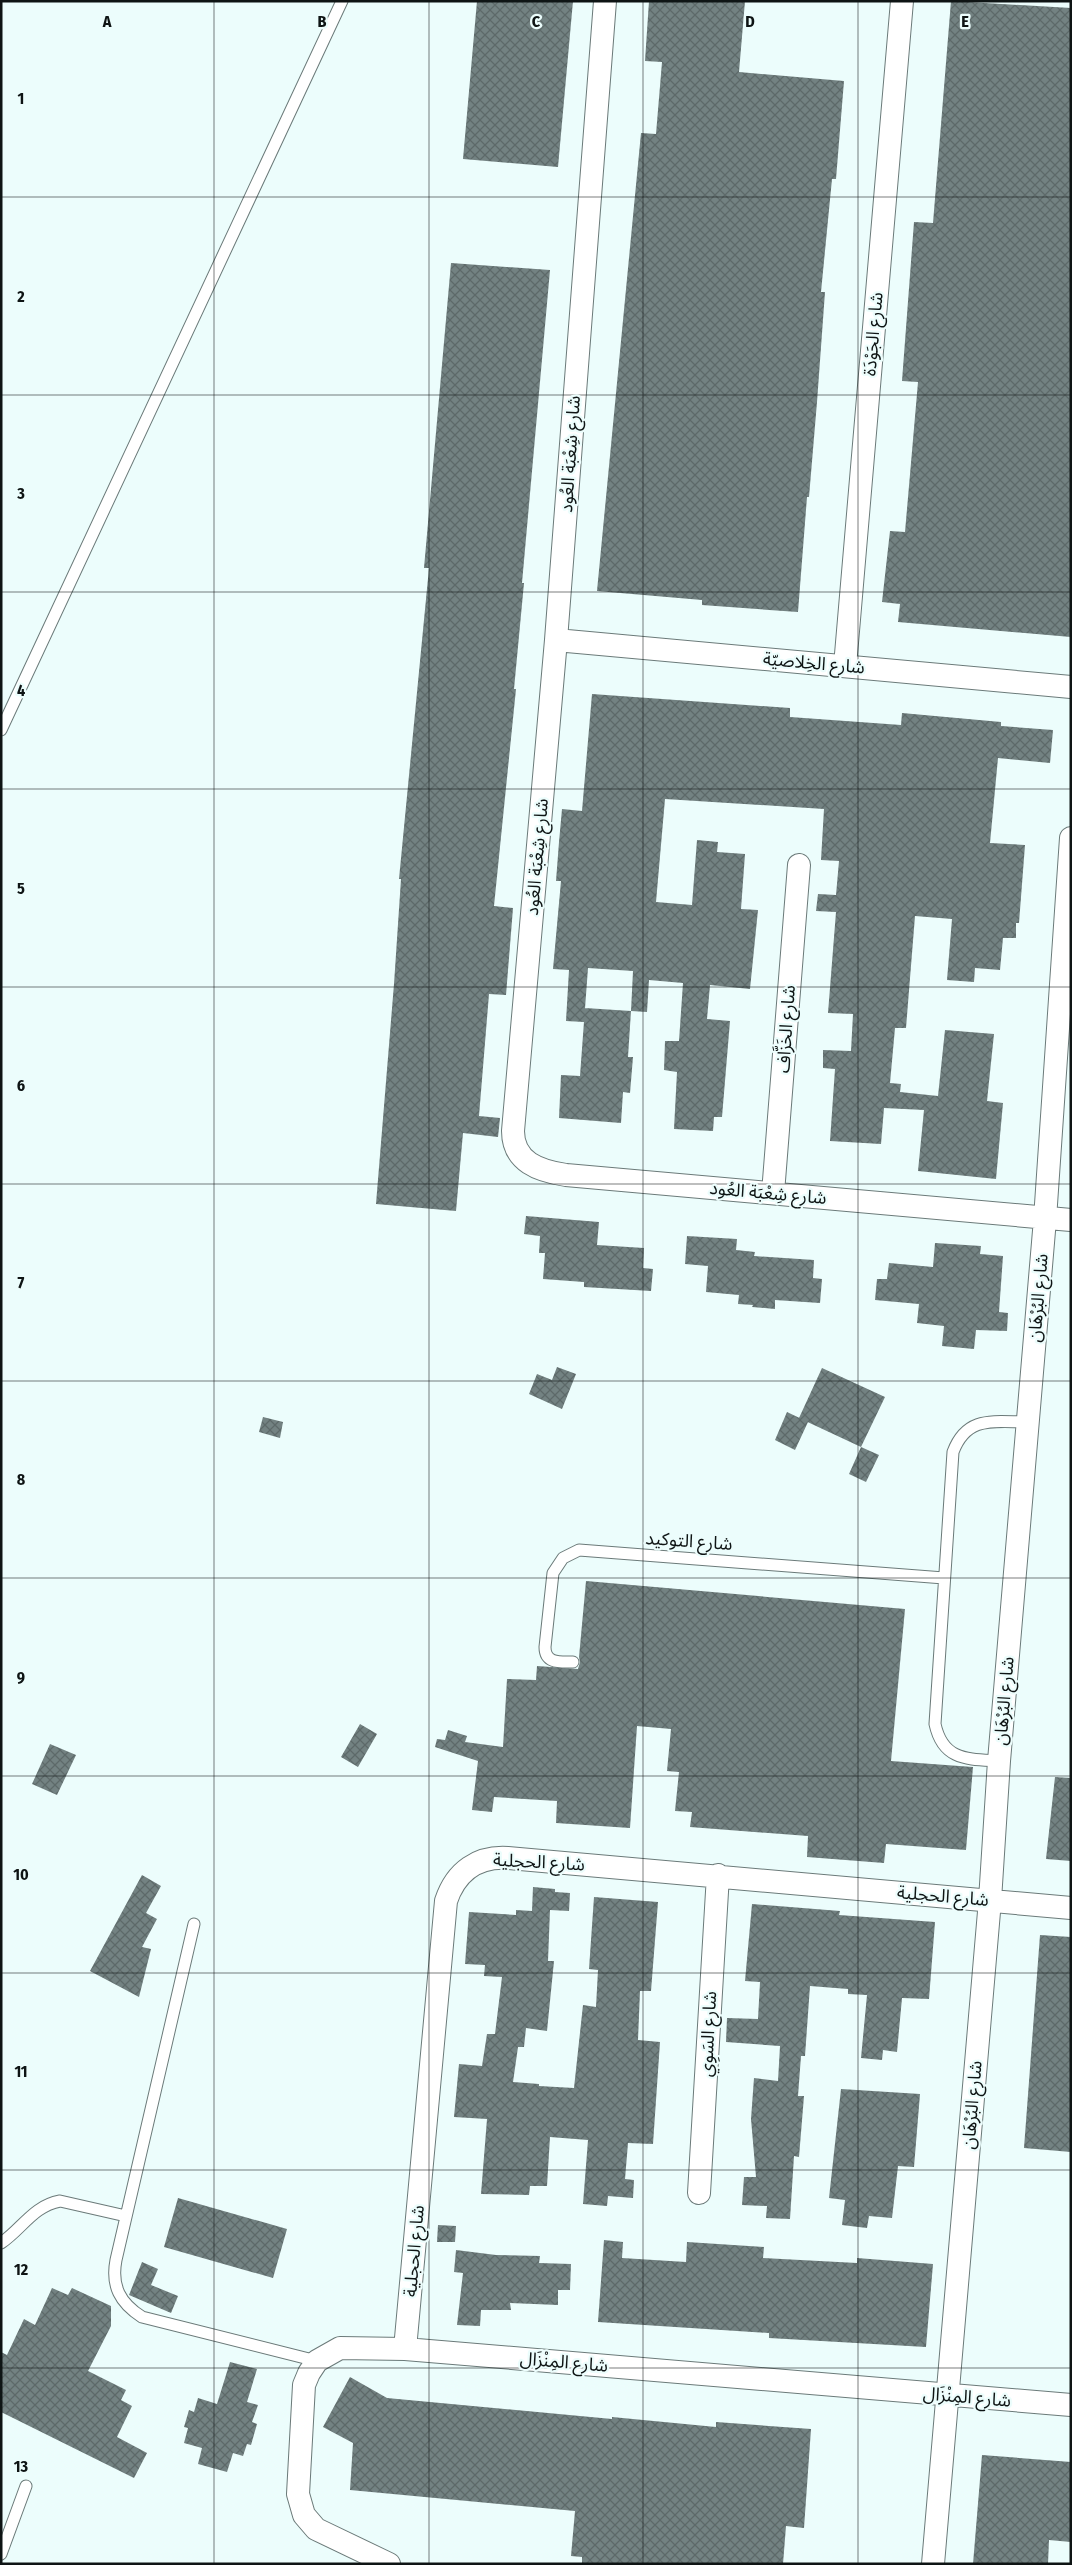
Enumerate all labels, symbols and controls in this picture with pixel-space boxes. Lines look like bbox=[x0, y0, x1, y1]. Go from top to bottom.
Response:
text: A bbox=[102, 12, 112, 31]
text: B bbox=[318, 12, 327, 31]
text: C bbox=[532, 12, 541, 31]
text: D bbox=[745, 12, 755, 31]
text: E bbox=[961, 12, 969, 31]
text: 1 bbox=[18, 89, 24, 108]
text: 2 bbox=[16, 287, 25, 306]
street label: شارع الجَوْدَة bbox=[858, 291, 891, 377]
street label: شارع شِعْبَة العُود bbox=[555, 395, 588, 514]
text: 3 bbox=[16, 484, 25, 503]
street label: شارع الخِلاصيّة bbox=[762, 648, 866, 681]
text: 4 bbox=[17, 681, 25, 700]
street label: شارع شِعْبَة العُود bbox=[521, 798, 556, 917]
text: 5 bbox=[17, 879, 25, 898]
street label: شارع الخَزَّاف bbox=[770, 984, 803, 1074]
text: 6 bbox=[17, 1076, 25, 1095]
street label: شارع شِعْبَة العُود bbox=[708, 1177, 827, 1212]
street label: شارع البُرْهَان bbox=[1023, 1253, 1056, 1343]
text: 7 bbox=[18, 1273, 25, 1292]
text: 8 bbox=[17, 1470, 26, 1489]
street label: شارع التوكيد bbox=[645, 1527, 733, 1558]
street label: شارع البُرْهَان bbox=[989, 1656, 1022, 1746]
text: 9 bbox=[17, 1668, 25, 1687]
street label: شارع الحجلية bbox=[492, 1849, 586, 1878]
text: 10 bbox=[13, 1865, 29, 1884]
street label: شارع الحجلية bbox=[896, 1881, 990, 1914]
street label: شارع السَوِي bbox=[695, 1991, 725, 2078]
street label: شارع البُرْهَان bbox=[957, 2060, 990, 2150]
text: 11 bbox=[14, 2062, 28, 2081]
street label: شارع الحجلية bbox=[399, 2204, 432, 2298]
text: 12 bbox=[14, 2260, 29, 2279]
street label: شارع المِنْزَال bbox=[519, 2347, 609, 2380]
street label: شارع المِنْزَال bbox=[922, 2382, 1012, 2415]
text: 13 bbox=[14, 2457, 29, 2476]

